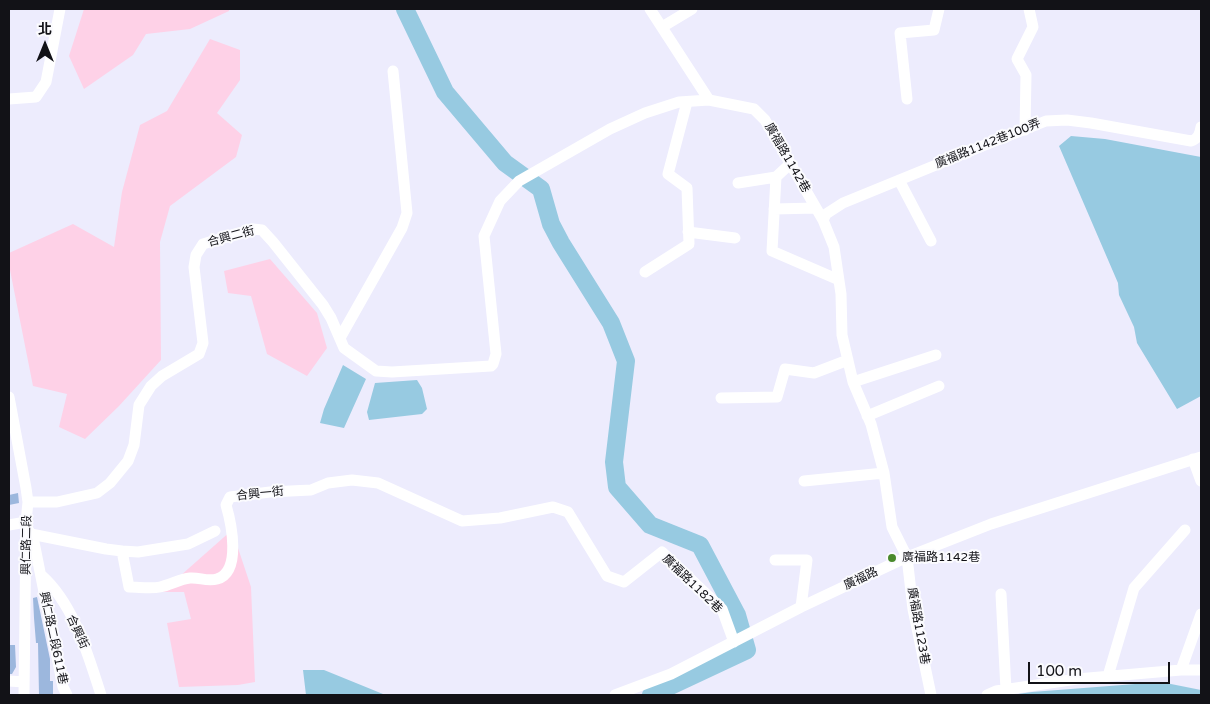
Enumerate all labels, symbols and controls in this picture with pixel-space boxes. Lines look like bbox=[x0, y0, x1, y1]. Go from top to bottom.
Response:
north arrow bbox=[20, 20, 70, 70]
text: 北 bbox=[38, 21, 52, 38]
street label: 廣福路1142巷100弄 bbox=[933, 116, 1043, 172]
street label: 廣福路1142巷 bbox=[761, 121, 813, 195]
street label: 合興二街 bbox=[206, 224, 256, 250]
street label: 合興一街 bbox=[235, 484, 285, 504]
street label: 興仁路二段 bbox=[19, 515, 35, 575]
place label: 廣福路1142巷 bbox=[902, 551, 980, 565]
street label: 廣福路1182巷 bbox=[659, 552, 725, 616]
marker: 廣福路1142巷 bbox=[886, 552, 898, 564]
street label: 廣福路 bbox=[842, 565, 880, 593]
street label: 廣福路1123巷 bbox=[904, 586, 932, 666]
street label: 興仁路二段611巷 bbox=[36, 590, 70, 686]
street label: 合興街 bbox=[63, 613, 91, 651]
scale bar bbox=[1030, 652, 1172, 684]
text: 100 m bbox=[1036, 662, 1082, 680]

